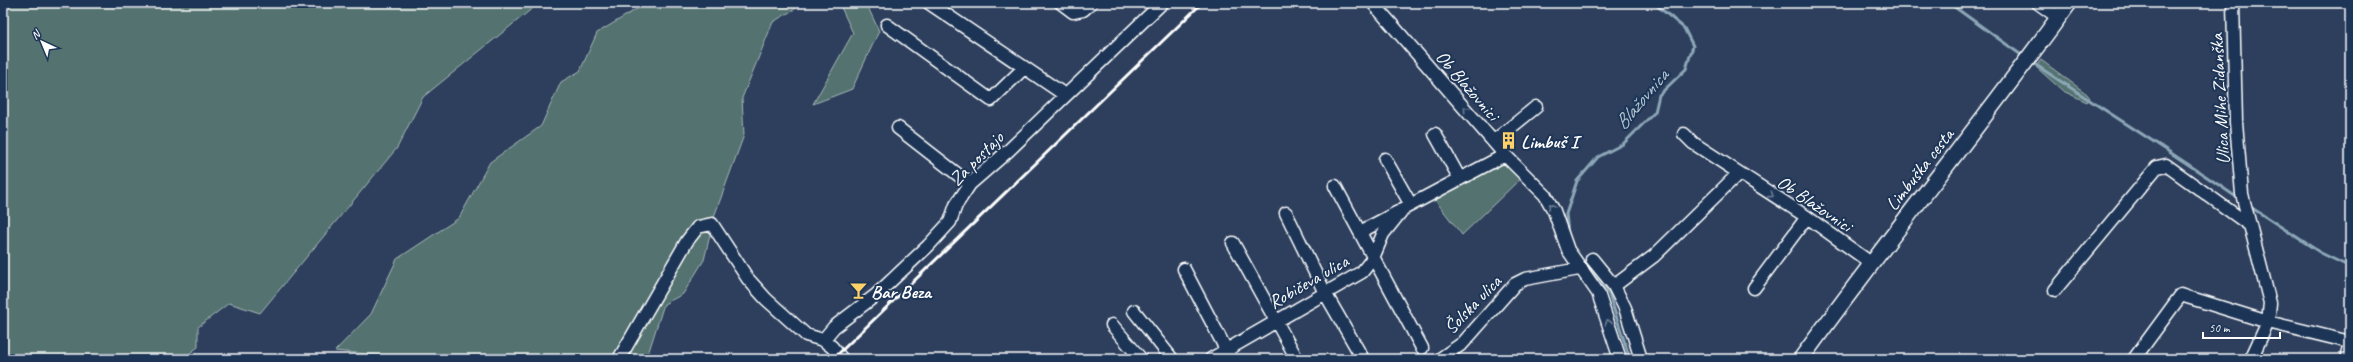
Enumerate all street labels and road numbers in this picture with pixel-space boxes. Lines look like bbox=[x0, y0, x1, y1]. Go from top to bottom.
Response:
street label: Ulica Mihe Zidanška bbox=[2204, 31, 2235, 165]
street label: Ob Blažovnici bbox=[1430, 46, 1506, 128]
street label: Limbuška cesta bbox=[1880, 122, 1961, 215]
street label: Za postajo bbox=[944, 125, 1010, 191]
street label: Ob Blažovnici bbox=[1772, 170, 1859, 239]
street label: Robičeva ulica bbox=[1264, 249, 1354, 314]
street label: Šolska ulica bbox=[1439, 269, 1508, 339]

